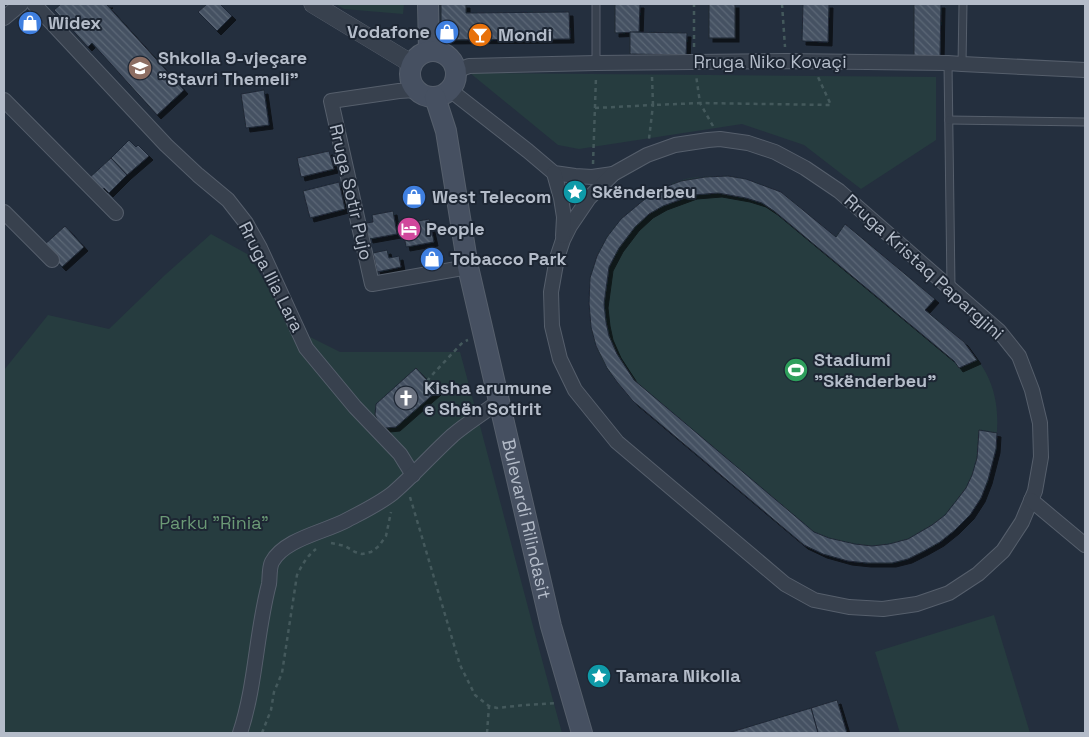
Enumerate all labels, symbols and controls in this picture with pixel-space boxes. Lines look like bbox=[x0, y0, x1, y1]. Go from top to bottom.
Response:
shop icon: Widex bbox=[17, 10, 43, 36]
place label: Widex bbox=[48, 11, 101, 34]
shop icon: Vodafone bbox=[434, 19, 460, 45]
place label: Vodafone bbox=[347, 20, 430, 43]
bar icon: Mondi bbox=[467, 22, 493, 48]
place label: Mondi bbox=[498, 23, 552, 46]
place label: Shkolla 9-vjeçare "Stavri Themeli" bbox=[158, 46, 307, 90]
street label: Rruga Niko Kovaçi bbox=[693, 50, 847, 73]
school or university icon: Shkolla 9-vjeçare "Stavri Themeli" bbox=[127, 55, 153, 81]
street label: Rruga Sotir Pujo bbox=[325, 122, 378, 262]
place icon: Skënderbeu bbox=[562, 179, 588, 205]
place label: Skënderbeu bbox=[592, 180, 696, 203]
shop icon: West Telecom bbox=[401, 184, 427, 210]
place label: West Telecom bbox=[432, 185, 551, 208]
street label: Rruga Kristaq Papargjini bbox=[840, 189, 1009, 344]
hotel icon: People bbox=[396, 216, 422, 242]
place label: People bbox=[426, 217, 485, 240]
street label: Rruga Ilia Lara bbox=[234, 218, 309, 336]
shop icon: Tobacco Park bbox=[419, 246, 445, 272]
place label: Tobacco Park bbox=[450, 247, 567, 270]
place label: Stadiumi "Skënderbeu" bbox=[814, 348, 936, 392]
sports icon: Stadiumi "Skënderbeu" bbox=[783, 357, 809, 383]
place label: Kisha arumune e Shën Sotirit bbox=[424, 376, 552, 420]
church icon: Kisha arumune e Shën Sotirit bbox=[393, 385, 419, 411]
street label: Bulevardi Rilindasit bbox=[497, 436, 556, 601]
park label: Parku "Rinia" bbox=[159, 511, 269, 534]
place icon: Tamara Nikolla bbox=[586, 663, 612, 689]
place label: Tamara Nikolla bbox=[616, 664, 741, 687]

